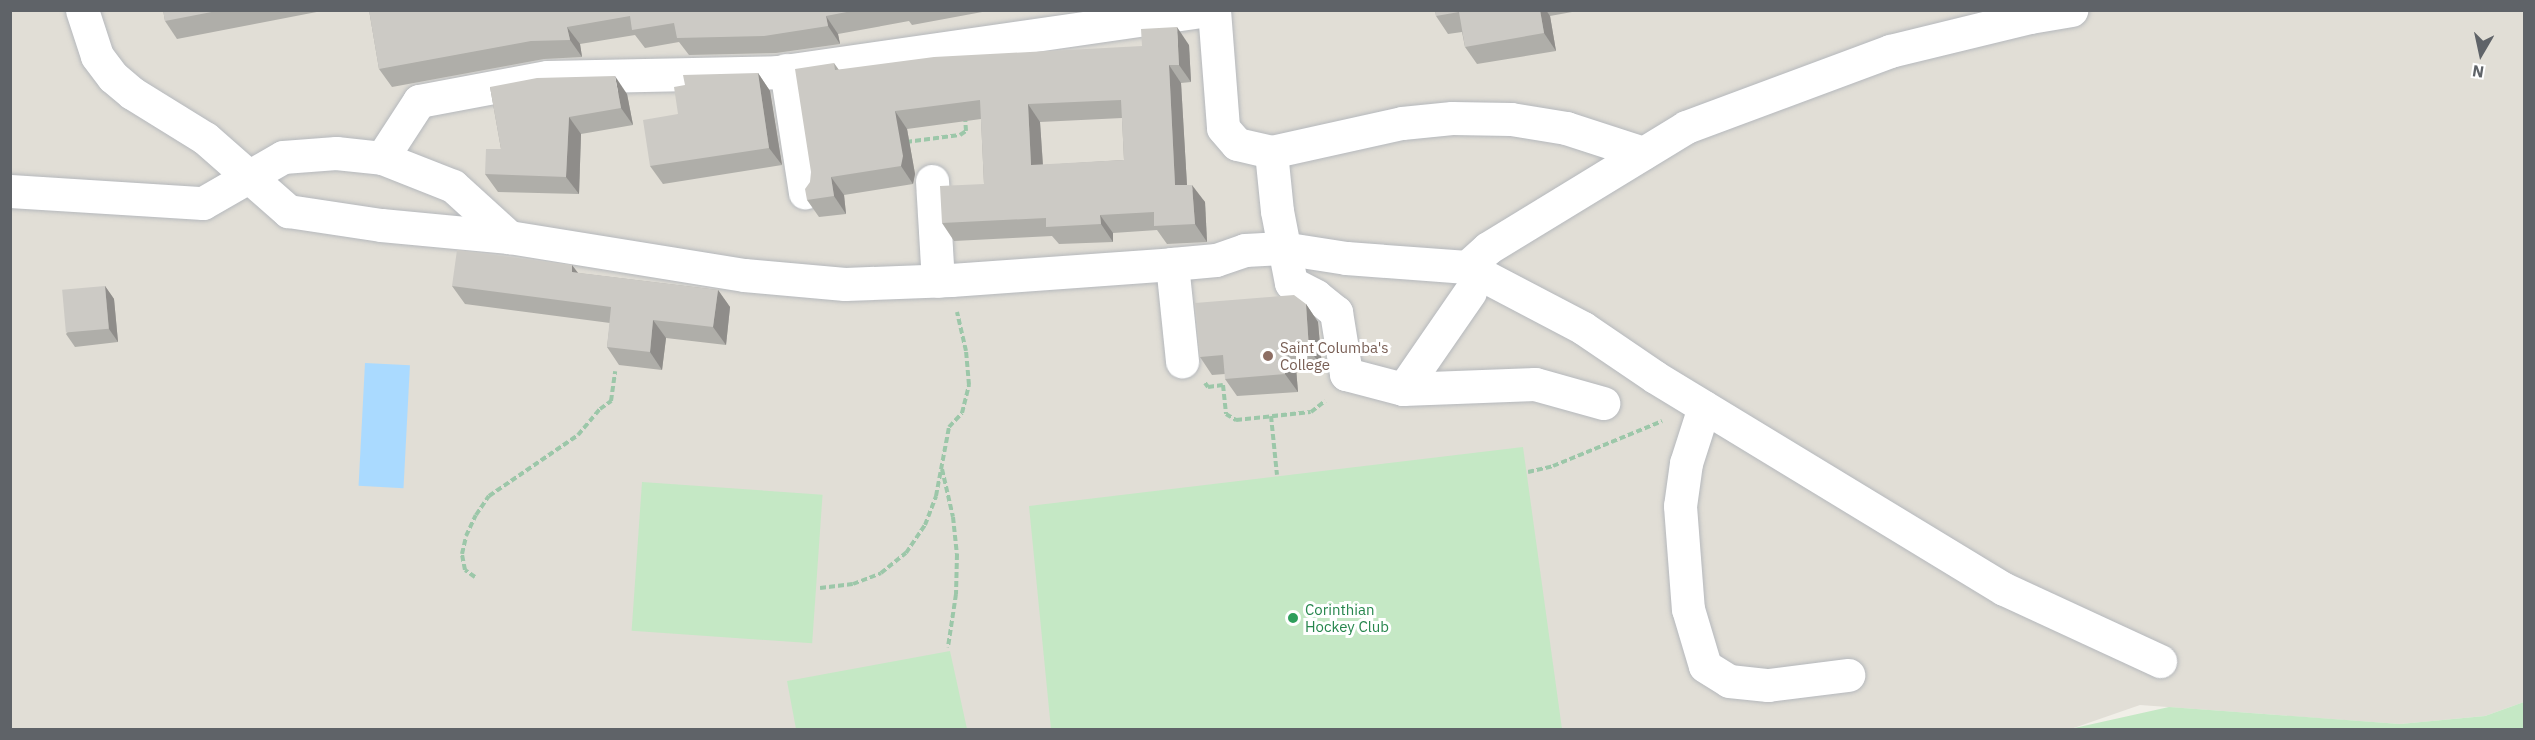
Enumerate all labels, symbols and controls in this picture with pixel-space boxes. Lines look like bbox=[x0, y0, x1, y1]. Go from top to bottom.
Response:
north arrow bbox=[2451, 24, 2511, 84]
text: N bbox=[2471, 61, 2485, 83]
place label: Saint Columba's College bbox=[1280, 338, 1389, 373]
marker: Saint Columba's College bbox=[1261, 349, 1275, 363]
place label: Corinthian Hockey Club bbox=[1305, 600, 1389, 635]
marker: Corinthian Hockey Club bbox=[1286, 611, 1300, 625]

